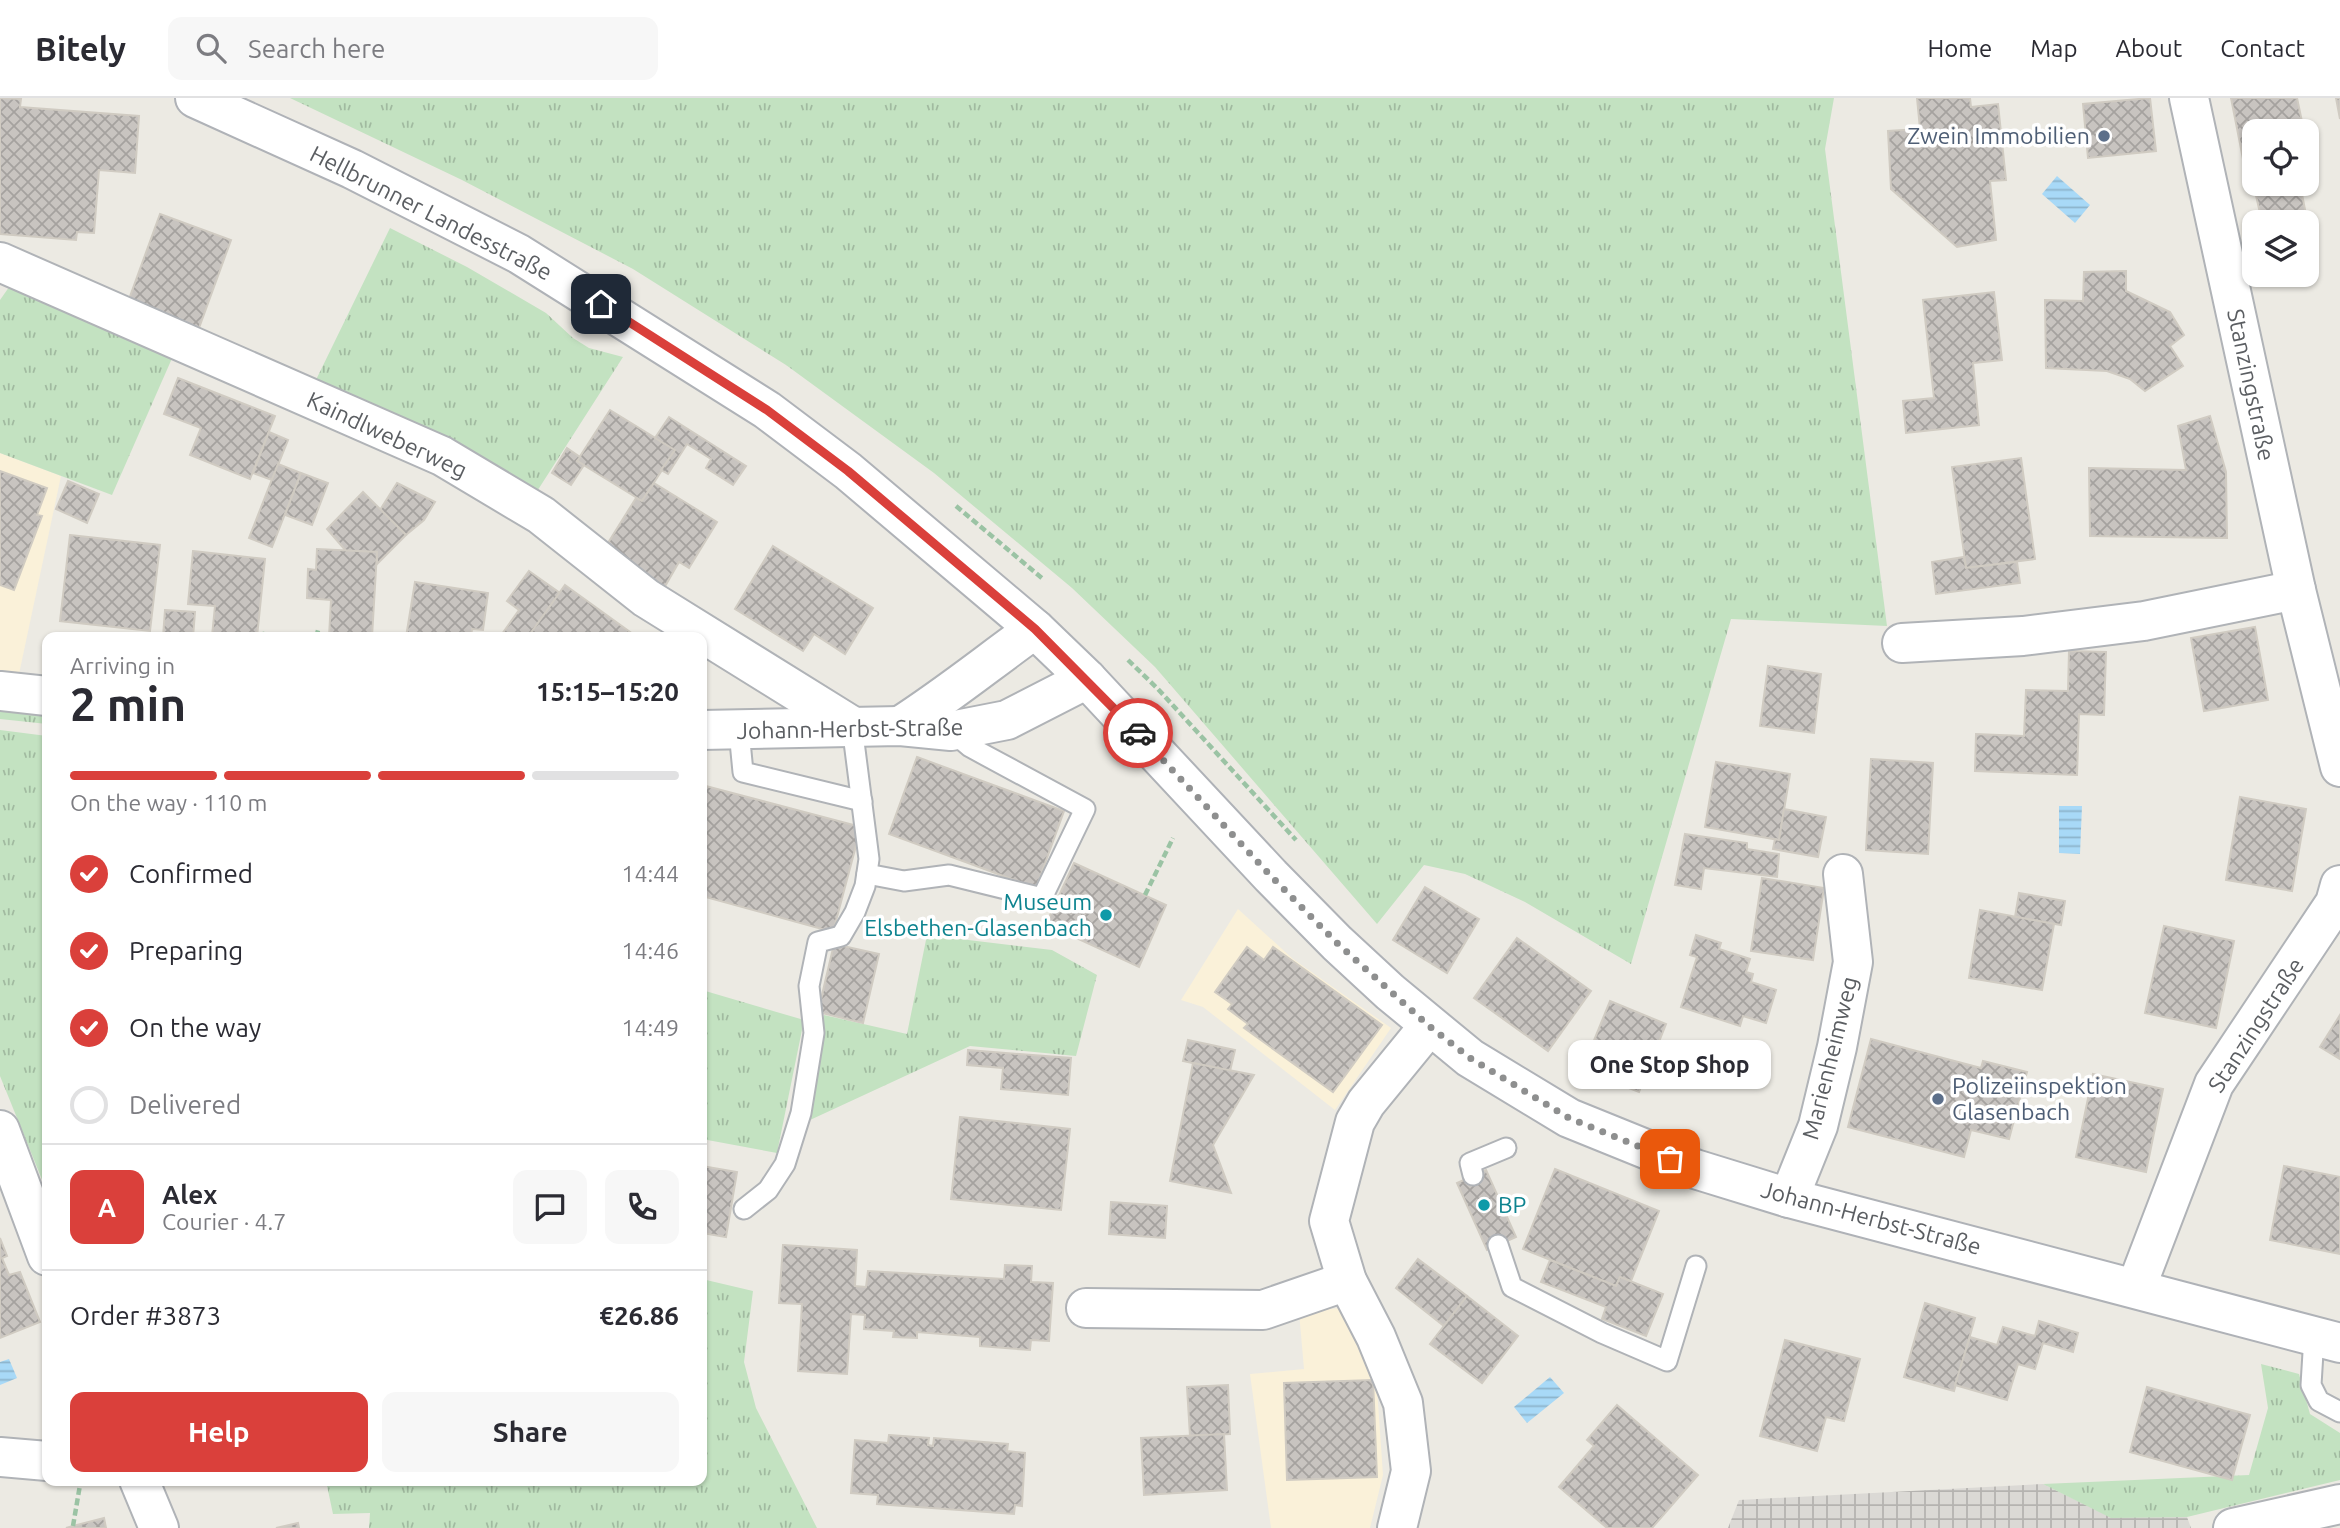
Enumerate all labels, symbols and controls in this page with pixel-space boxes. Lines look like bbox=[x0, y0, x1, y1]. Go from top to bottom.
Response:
search box bbox=[168, 17, 658, 80]
icon: search bbox=[192, 29, 230, 67]
text: Bitely bbox=[35, 30, 126, 67]
text: Search here bbox=[248, 34, 385, 63]
text: Home bbox=[1927, 35, 1992, 62]
text: Map bbox=[2030, 35, 2077, 62]
text: About bbox=[2115, 35, 2182, 62]
text: Contact bbox=[2220, 35, 2305, 62]
map controls bbox=[2242, 119, 2319, 287]
button: locate bbox=[2242, 119, 2319, 196]
place label: Zwein Immobilien bbox=[1907, 123, 2090, 148]
marker: Zwein Immobilien bbox=[2096, 128, 2112, 144]
street label: Hellbrunner Landesstraße bbox=[306, 141, 556, 285]
button: layers bbox=[2242, 210, 2319, 287]
pin bbox=[571, 274, 631, 334]
icon: home bbox=[582, 285, 620, 323]
street label: Stanzingstraße bbox=[2223, 307, 2280, 463]
street label: Kaindlweberweg bbox=[303, 387, 471, 483]
text: Arriving in bbox=[70, 653, 175, 678]
text: 15:15–15:20 bbox=[536, 677, 679, 706]
text: 2 min bbox=[70, 678, 186, 730]
courier bbox=[1103, 698, 1173, 768]
street label: Johann-Herbst-Straße bbox=[736, 714, 964, 743]
icon: car bbox=[1119, 714, 1157, 752]
text: On the way · 110 m bbox=[70, 790, 267, 815]
icon: check bbox=[70, 855, 108, 893]
text: Confirmed bbox=[129, 859, 253, 888]
text: 14:44 bbox=[621, 861, 679, 886]
place label: Museum Elsbethen-Glasenbach bbox=[864, 889, 1092, 940]
marker: Museum Elsbethen-Glasenbach bbox=[1098, 907, 1114, 923]
icon: check bbox=[70, 932, 108, 970]
text: Preparing bbox=[129, 936, 243, 965]
text: 14:46 bbox=[621, 938, 679, 963]
street label: Stanzingstraße bbox=[2203, 953, 2308, 1096]
street label: Marienheimweg bbox=[1797, 974, 1862, 1142]
icon: check bbox=[70, 1009, 108, 1047]
text: On the way bbox=[129, 1013, 261, 1042]
text: 14:49 bbox=[621, 1015, 679, 1040]
callout: One Stop Shop bbox=[1568, 1040, 1772, 1089]
text: One Stop Shop bbox=[1589, 1052, 1750, 1077]
place label: Polizeiinspektion Glasenbach bbox=[1952, 1073, 2127, 1124]
text: Delivered bbox=[129, 1090, 241, 1119]
marker: Polizeiinspektion Glasenbach bbox=[1930, 1091, 1946, 1107]
pin bbox=[1640, 1129, 1700, 1189]
icon: bag bbox=[1651, 1140, 1689, 1178]
button: chat bbox=[513, 1170, 587, 1244]
button: phone bbox=[605, 1170, 679, 1244]
street label: Johann-Herbst-Straße bbox=[1758, 1176, 1984, 1259]
text: Alex bbox=[162, 1180, 217, 1209]
place label: BP bbox=[1498, 1192, 1526, 1217]
text: A bbox=[98, 1193, 116, 1222]
marker: BP bbox=[1476, 1197, 1492, 1213]
text: Courier · 4.7 bbox=[162, 1209, 286, 1234]
text: Order #3873 bbox=[70, 1301, 221, 1330]
text: €26.86 bbox=[599, 1301, 679, 1330]
button: Help bbox=[70, 1392, 368, 1472]
button: Share bbox=[382, 1392, 679, 1472]

